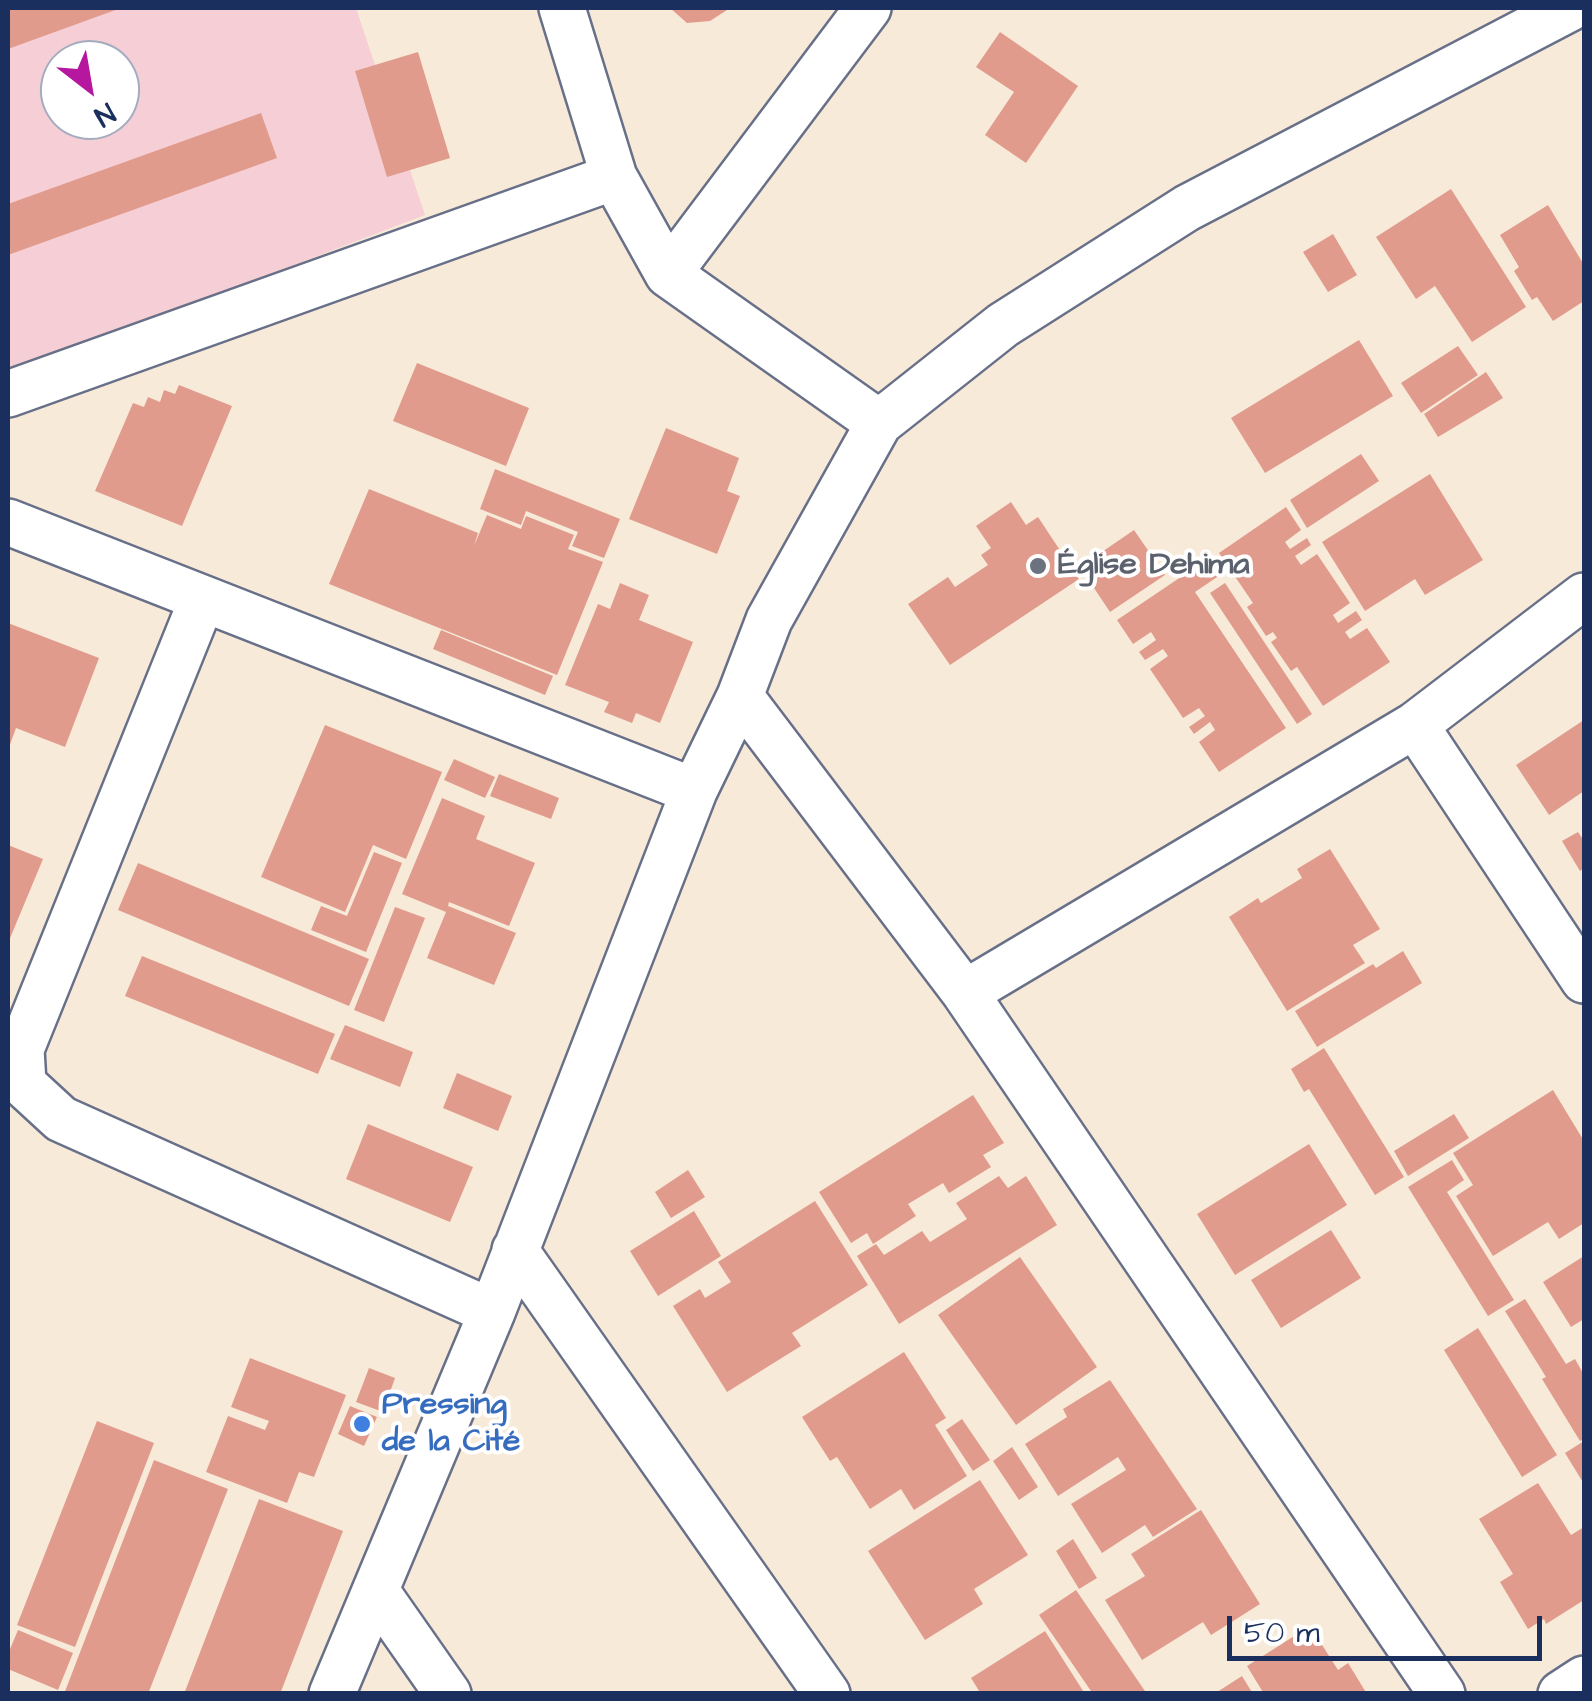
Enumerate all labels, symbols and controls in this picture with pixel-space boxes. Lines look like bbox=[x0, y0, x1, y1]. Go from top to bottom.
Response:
north arrow bbox=[40, 40, 140, 140]
text: N bbox=[87, 93, 122, 136]
place label: Église Dehima bbox=[1058, 547, 1249, 585]
marker: Église Dehima bbox=[1027, 555, 1049, 577]
place label: Pressing de la Cité bbox=[382, 1387, 520, 1462]
marker: Pressing de la Cité bbox=[351, 1413, 373, 1435]
scale bar bbox=[1232, 1596, 1547, 1658]
text: 50 m bbox=[1244, 1612, 1320, 1654]

